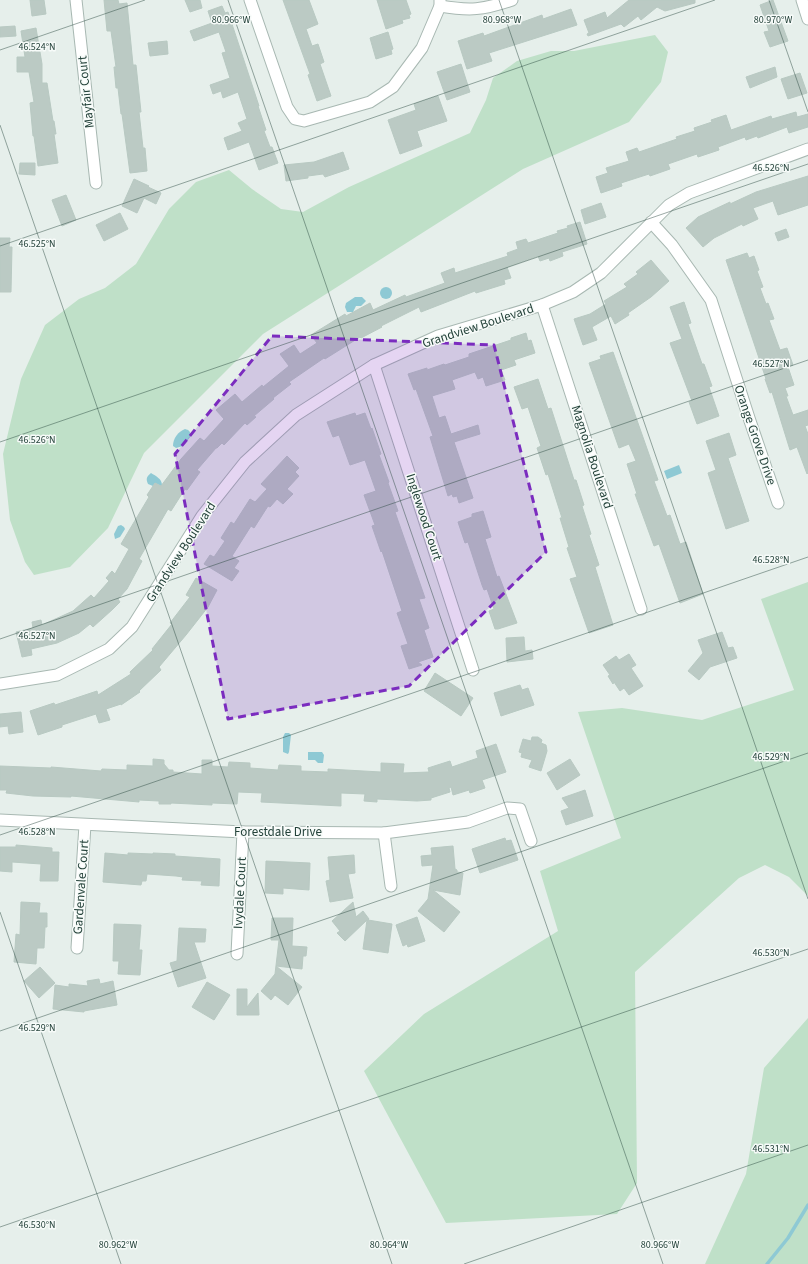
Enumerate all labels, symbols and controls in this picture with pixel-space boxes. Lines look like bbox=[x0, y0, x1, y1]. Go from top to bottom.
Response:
text: 80.966°W bbox=[212, 13, 250, 27]
text: 80.968°W bbox=[483, 13, 521, 27]
text: 80.970°W bbox=[754, 13, 792, 27]
text: 46.524°N bbox=[18, 40, 56, 54]
street label: Mayfair Court bbox=[73, 54, 99, 129]
text: 46.526°N bbox=[752, 161, 790, 175]
text: 46.525°N bbox=[18, 237, 56, 251]
street label: Grandview Boulevard bbox=[420, 299, 536, 353]
text: 46.527°N bbox=[752, 357, 790, 371]
street label: Orange Grove Drive bbox=[729, 383, 781, 487]
street label: Magnolia Boulevard bbox=[567, 403, 617, 511]
text: 46.526°N bbox=[18, 433, 56, 447]
street label: Inglewood Court bbox=[401, 471, 447, 563]
street label: Grandview Boulevard bbox=[142, 498, 220, 606]
text: 46.528°N bbox=[752, 553, 790, 567]
text: 46.527°N bbox=[18, 629, 56, 643]
text: 46.529°N bbox=[752, 750, 790, 764]
street label: Forestdale Drive bbox=[234, 823, 322, 841]
text: 46.528°N bbox=[18, 825, 56, 839]
street label: Gardenvale Court bbox=[69, 838, 93, 935]
street label: Ivydale Court bbox=[229, 856, 251, 929]
text: 46.530°N bbox=[752, 946, 790, 960]
text: 46.529°N bbox=[18, 1021, 56, 1035]
text: 46.531°N bbox=[752, 1142, 790, 1156]
text: 46.530°N bbox=[18, 1218, 56, 1232]
text: 80.962°W bbox=[99, 1238, 137, 1252]
text: 80.964°W bbox=[370, 1238, 408, 1252]
text: 80.966°W bbox=[641, 1238, 679, 1252]

